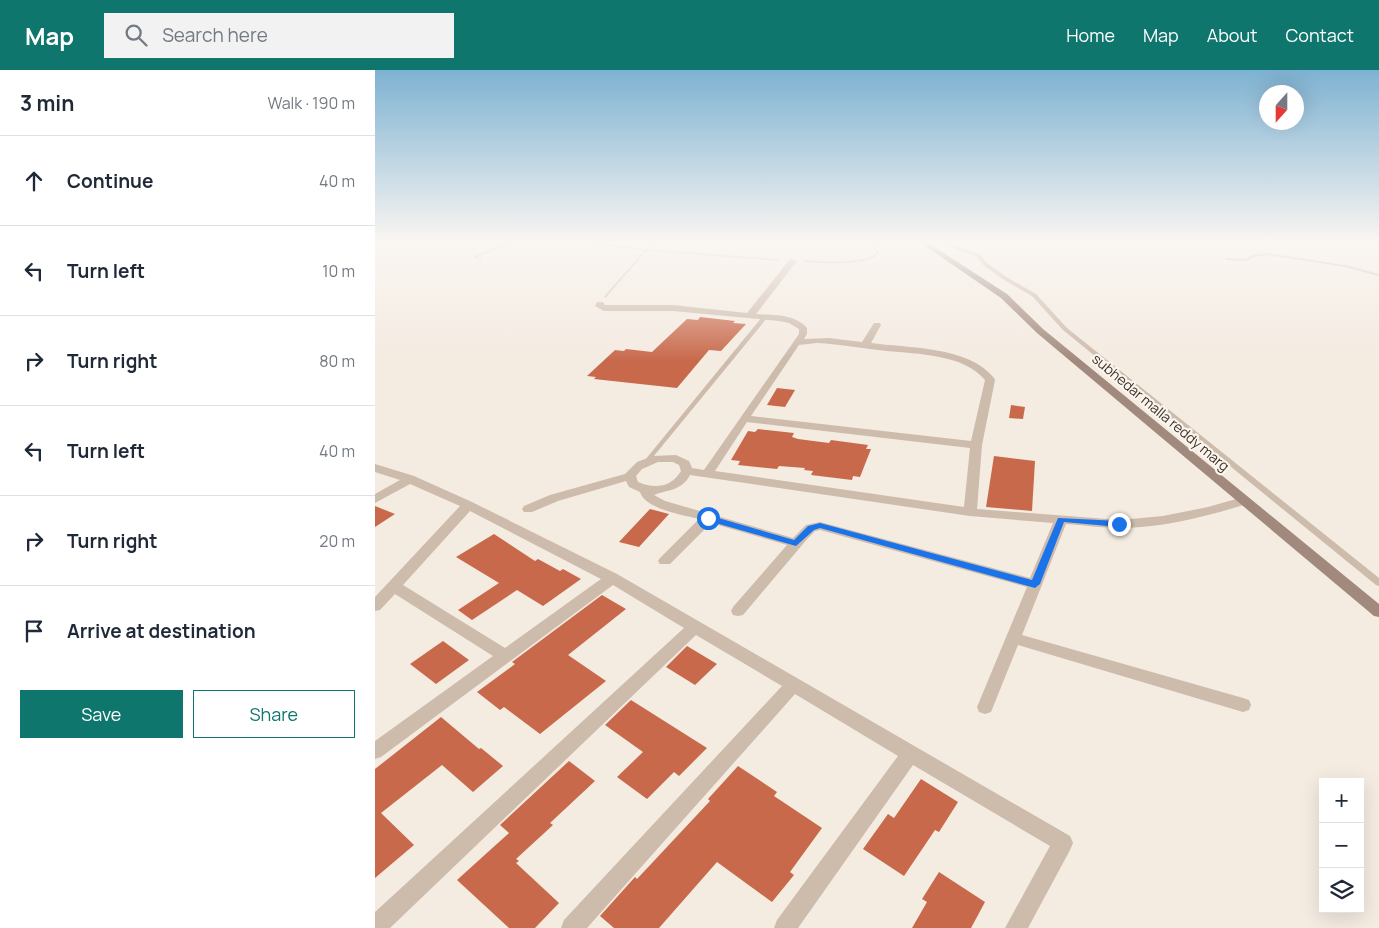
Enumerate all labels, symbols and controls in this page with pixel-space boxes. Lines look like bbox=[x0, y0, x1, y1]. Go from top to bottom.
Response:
search box bbox=[104, 13, 454, 58]
text: Map bbox=[25, 19, 74, 52]
icon: search bbox=[122, 21, 150, 49]
text: Search here bbox=[162, 22, 268, 48]
text: Home bbox=[1066, 23, 1115, 47]
text: Map bbox=[1143, 23, 1179, 47]
text: About bbox=[1207, 23, 1257, 47]
text: Contact bbox=[1285, 23, 1354, 47]
north arrow bbox=[1259, 85, 1304, 130]
text: 3 min bbox=[20, 89, 74, 117]
text: Walk · 190 m bbox=[267, 92, 355, 114]
icon: ahead bbox=[20, 167, 48, 195]
text: Continue bbox=[67, 168, 153, 194]
text: 40 m bbox=[319, 170, 355, 192]
icon: left bbox=[20, 257, 48, 285]
text: Turn left bbox=[67, 258, 145, 284]
text: 10 m bbox=[322, 260, 355, 282]
icon: right bbox=[20, 347, 48, 375]
text: Turn right bbox=[67, 348, 157, 374]
street label: subhedar malla reddy marg bbox=[1088, 349, 1234, 475]
text: 80 m bbox=[319, 350, 355, 372]
icon: left bbox=[20, 437, 48, 465]
text: Turn left bbox=[67, 438, 145, 464]
text: 40 m bbox=[319, 440, 355, 462]
route start bbox=[697, 507, 720, 530]
route end bbox=[1108, 513, 1131, 536]
icon: right bbox=[20, 527, 48, 555]
text: Turn right bbox=[67, 528, 157, 554]
text: 20 m bbox=[319, 530, 355, 552]
icon: arrive bbox=[20, 617, 48, 645]
text: Arrive at destination bbox=[67, 618, 256, 644]
button: Save bbox=[20, 690, 183, 738]
button: Share bbox=[193, 690, 355, 738]
map controls bbox=[1319, 778, 1364, 913]
button: + bbox=[1319, 778, 1364, 823]
button: − bbox=[1319, 823, 1364, 868]
button: layers bbox=[1319, 868, 1364, 913]

